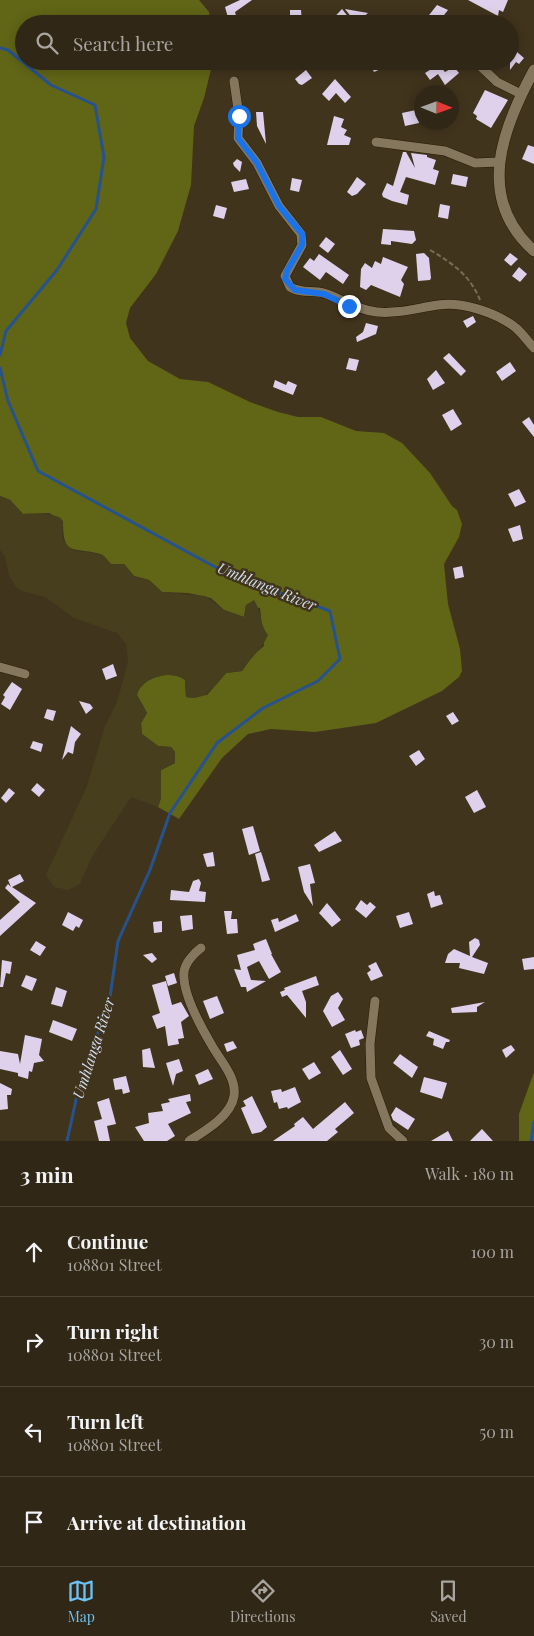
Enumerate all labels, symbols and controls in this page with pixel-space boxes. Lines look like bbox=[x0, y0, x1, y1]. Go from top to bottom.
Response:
search box bbox=[15, 15, 519, 70]
icon: search bbox=[33, 29, 61, 57]
text: Search here bbox=[73, 30, 173, 56]
north arrow bbox=[414, 85, 459, 130]
route start bbox=[228, 105, 251, 128]
route end bbox=[338, 295, 361, 318]
water label: Umhlanga River bbox=[215, 557, 320, 615]
water label: Umhlanga River bbox=[67, 995, 119, 1101]
text: 3 min bbox=[20, 1160, 74, 1188]
text: Walk · 180 m bbox=[425, 1163, 514, 1184]
text: Continue bbox=[67, 1228, 148, 1254]
icon: ahead bbox=[20, 1238, 48, 1266]
text: 100 m bbox=[471, 1241, 514, 1262]
text: 108801 Street bbox=[67, 1254, 162, 1275]
text: Turn right bbox=[67, 1318, 159, 1344]
icon: right bbox=[20, 1328, 48, 1356]
text: 30 m bbox=[479, 1331, 514, 1352]
text: 108801 Street bbox=[67, 1344, 162, 1365]
text: Turn left bbox=[67, 1408, 144, 1434]
icon: left bbox=[20, 1418, 48, 1446]
text: 50 m bbox=[480, 1421, 514, 1442]
text: 108801 Street bbox=[67, 1434, 162, 1455]
icon: arrive bbox=[20, 1508, 48, 1536]
text: Arrive at destination bbox=[67, 1509, 247, 1535]
tab: Map bbox=[67, 1577, 95, 1626]
tab: Directions bbox=[230, 1577, 296, 1626]
tab: Saved bbox=[430, 1577, 467, 1626]

